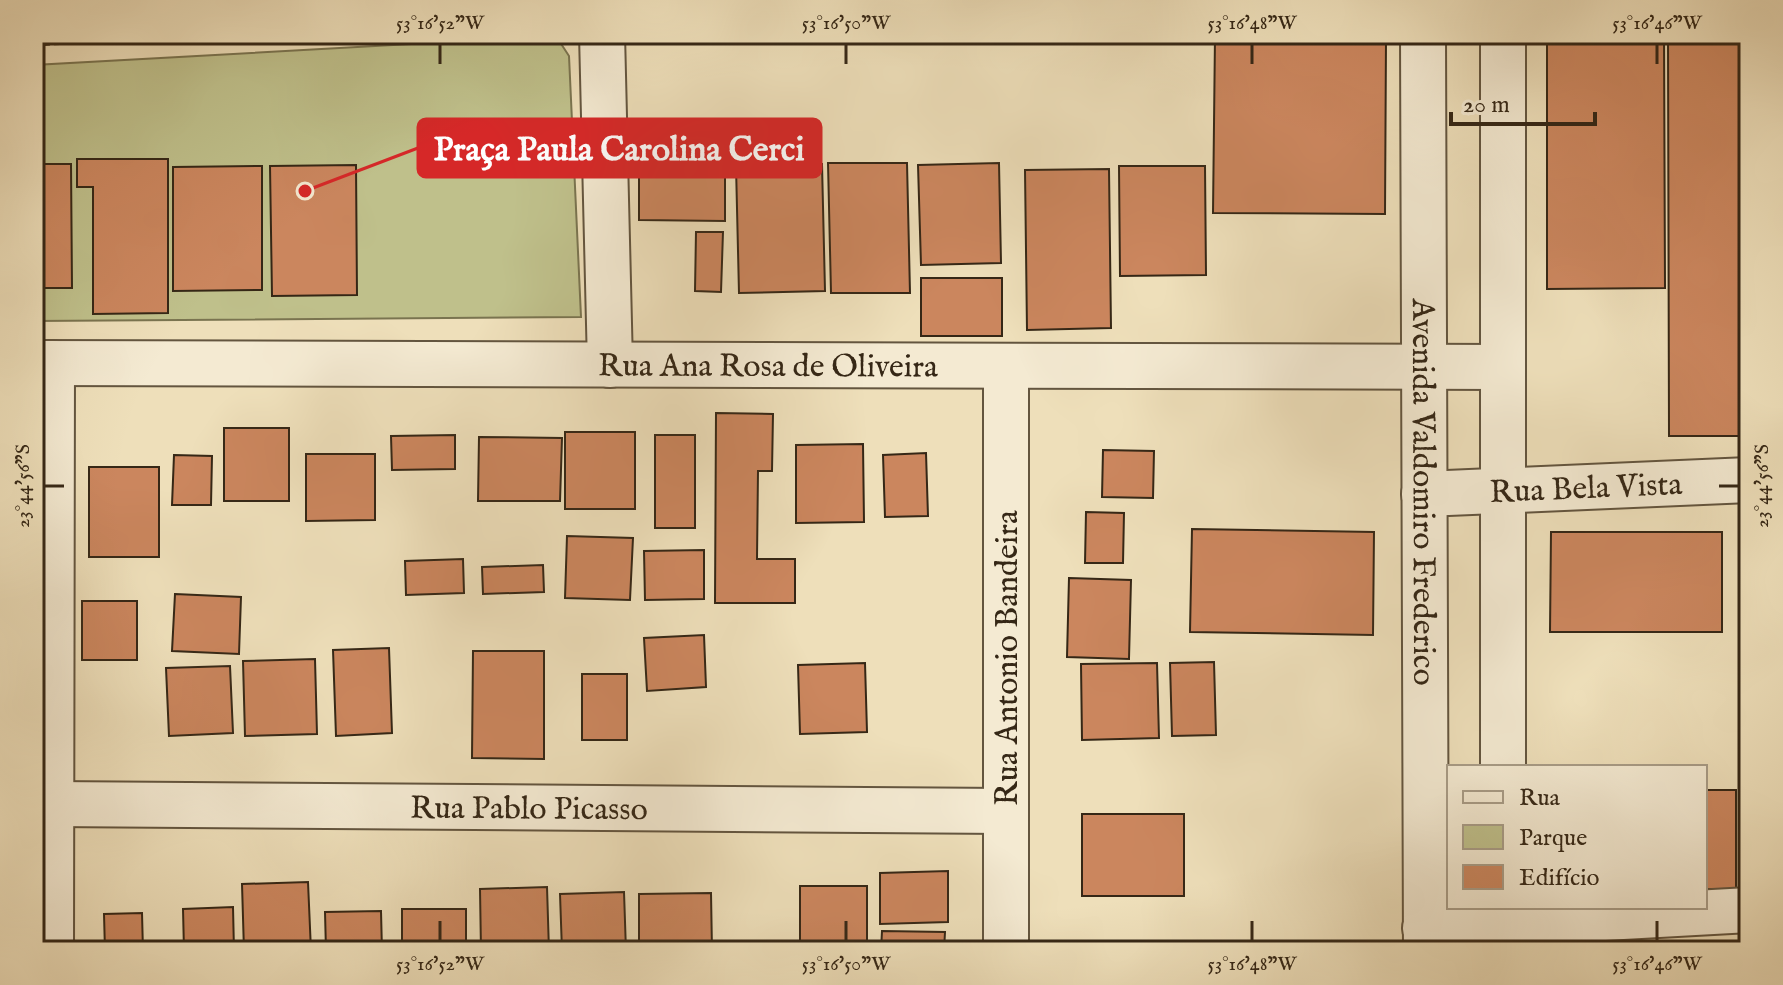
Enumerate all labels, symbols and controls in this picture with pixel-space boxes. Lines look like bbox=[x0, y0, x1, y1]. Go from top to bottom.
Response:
text: 53°16'52"W bbox=[396, 11, 485, 36]
text: 53°16'50"W bbox=[802, 11, 891, 36]
text: 53°16'48"W bbox=[1207, 11, 1297, 36]
text: 53°16'46"W bbox=[1612, 11, 1703, 36]
scale bar bbox=[1451, 76, 1595, 126]
text: 20 m bbox=[1463, 90, 1510, 121]
callout: Praça Paula Carolina Cerci bbox=[418, 119, 821, 177]
text: Praça Paula Carolina Cerci bbox=[433, 129, 805, 172]
street label: Avenida Valdomiro Frederico bbox=[1401, 297, 1443, 686]
street label: Rua Ana Rosa de Oliveira bbox=[598, 347, 938, 388]
text: 23°44'56"S bbox=[11, 444, 36, 528]
text: 23°44'56"S bbox=[1750, 444, 1775, 528]
street label: Rua Bela Vista bbox=[1489, 465, 1683, 514]
street label: Rua Antonio Bandeira bbox=[988, 510, 1029, 806]
legend bbox=[1447, 765, 1707, 909]
text: Rua bbox=[1519, 783, 1561, 814]
street label: Rua Pablo Picasso bbox=[410, 789, 648, 831]
text: Parque bbox=[1519, 823, 1587, 854]
text: Edifício bbox=[1519, 863, 1599, 894]
text: 53°16'52"W bbox=[396, 952, 485, 977]
text: 53°16'50"W bbox=[802, 952, 891, 977]
text: 53°16'48"W bbox=[1207, 952, 1297, 977]
text: 53°16'46"W bbox=[1612, 952, 1703, 977]

